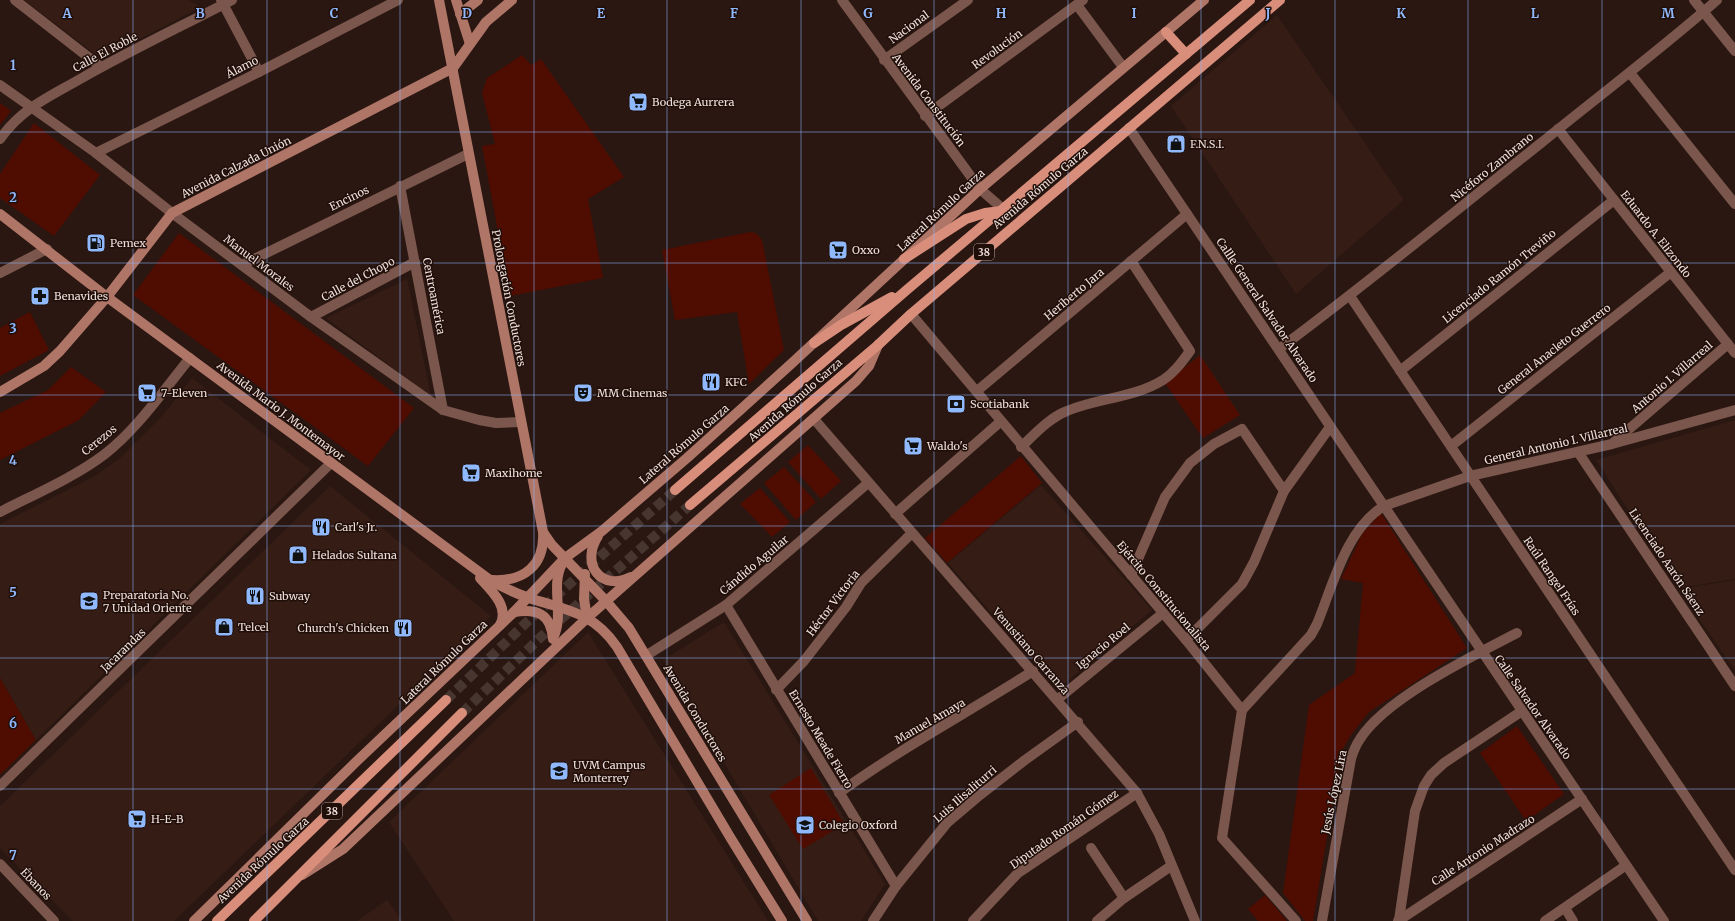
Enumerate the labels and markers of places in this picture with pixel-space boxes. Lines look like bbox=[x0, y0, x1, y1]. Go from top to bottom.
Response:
supermarket icon: Bodega Aurrera bbox=[627, 91, 649, 113]
place label: Bodega Aurrera bbox=[652, 95, 735, 109]
shop icon: F.N.S.I. bbox=[1165, 133, 1187, 155]
place label: F.N.S.I. bbox=[1190, 137, 1225, 151]
fuel station icon: Pemex bbox=[85, 232, 107, 254]
place label: Pemex bbox=[110, 236, 146, 250]
supermarket icon: Oxxo bbox=[827, 239, 849, 261]
place label: Oxxo bbox=[852, 243, 880, 257]
pharmacy icon: Benavides bbox=[29, 285, 51, 307]
place label: Benavides bbox=[54, 289, 108, 303]
restaurant icon: KFC bbox=[700, 371, 722, 393]
place label: KFC bbox=[725, 375, 747, 389]
supermarket icon: 7-Eleven bbox=[136, 382, 158, 404]
theatre icon: MM Cinemas bbox=[572, 382, 594, 404]
place label: 7-Eleven bbox=[161, 386, 208, 400]
place label: MM Cinemas bbox=[597, 386, 668, 400]
bank icon: Scotiabank bbox=[945, 393, 967, 415]
place label: Scotiabank bbox=[970, 397, 1029, 411]
supermarket icon: Waldo's bbox=[902, 435, 924, 457]
place label: Waldo's bbox=[926, 439, 968, 453]
supermarket icon: Maxihome bbox=[460, 462, 482, 484]
place label: Maxihome bbox=[485, 466, 543, 480]
restaurant icon: Carl's Jr. bbox=[310, 516, 332, 538]
place label: Carl's Jr. bbox=[335, 520, 377, 534]
shop icon: Helados Sultana bbox=[287, 544, 309, 566]
place label: Helados Sultana bbox=[312, 548, 397, 562]
restaurant icon: Subway bbox=[244, 585, 266, 607]
place label: Preparatoria No. 7 Unidad Oriente bbox=[103, 588, 192, 615]
place label: Subway bbox=[269, 589, 311, 603]
school or university icon: Preparatoria No. 7 Unidad Oriente bbox=[78, 590, 100, 612]
shop icon: Telcel bbox=[213, 616, 235, 638]
restaurant icon: Church's Chicken bbox=[392, 617, 414, 639]
place label: Telcel bbox=[238, 620, 270, 634]
place label: Church's Chicken bbox=[298, 621, 390, 635]
place label: UVM Campus Monterrey bbox=[573, 758, 645, 785]
school or university icon: UVM Campus Monterrey bbox=[548, 760, 570, 782]
supermarket icon: H-E-B bbox=[126, 808, 148, 830]
place label: H-E-B bbox=[151, 812, 184, 826]
school or university icon: Colegio Oxford bbox=[794, 814, 816, 836]
place label: Colegio Oxford bbox=[819, 818, 897, 832]

